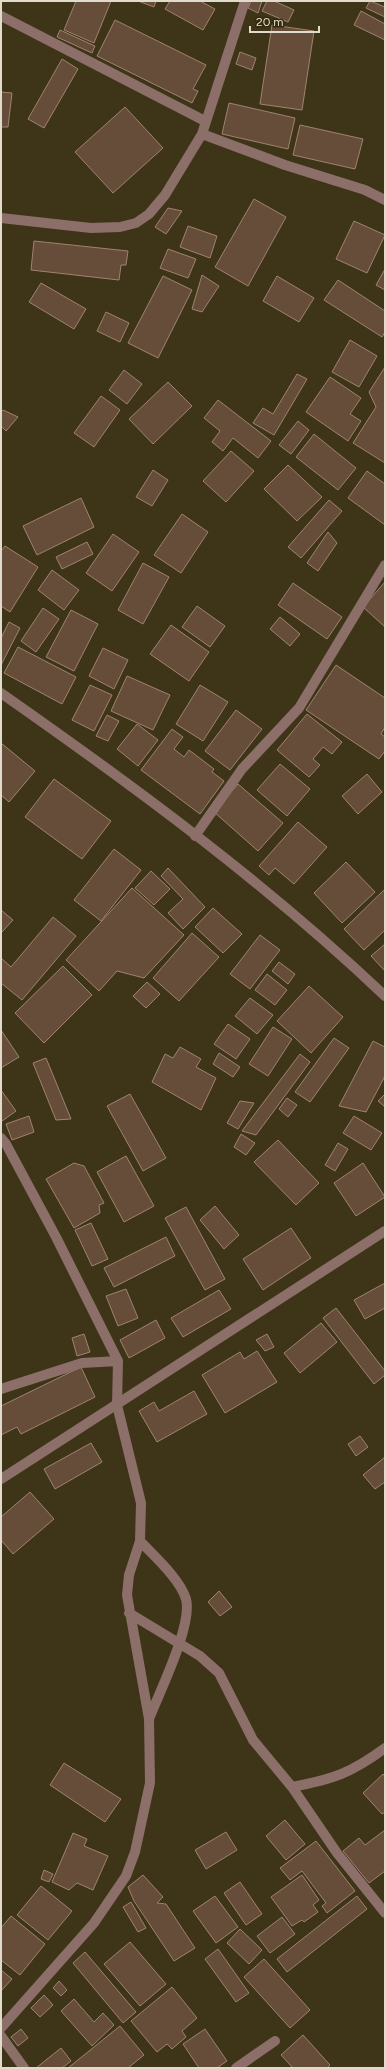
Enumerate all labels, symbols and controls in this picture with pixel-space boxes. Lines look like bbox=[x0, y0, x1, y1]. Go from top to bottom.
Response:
scale bar bbox=[250, 8, 319, 34]
text: 20 m bbox=[256, 15, 284, 29]

